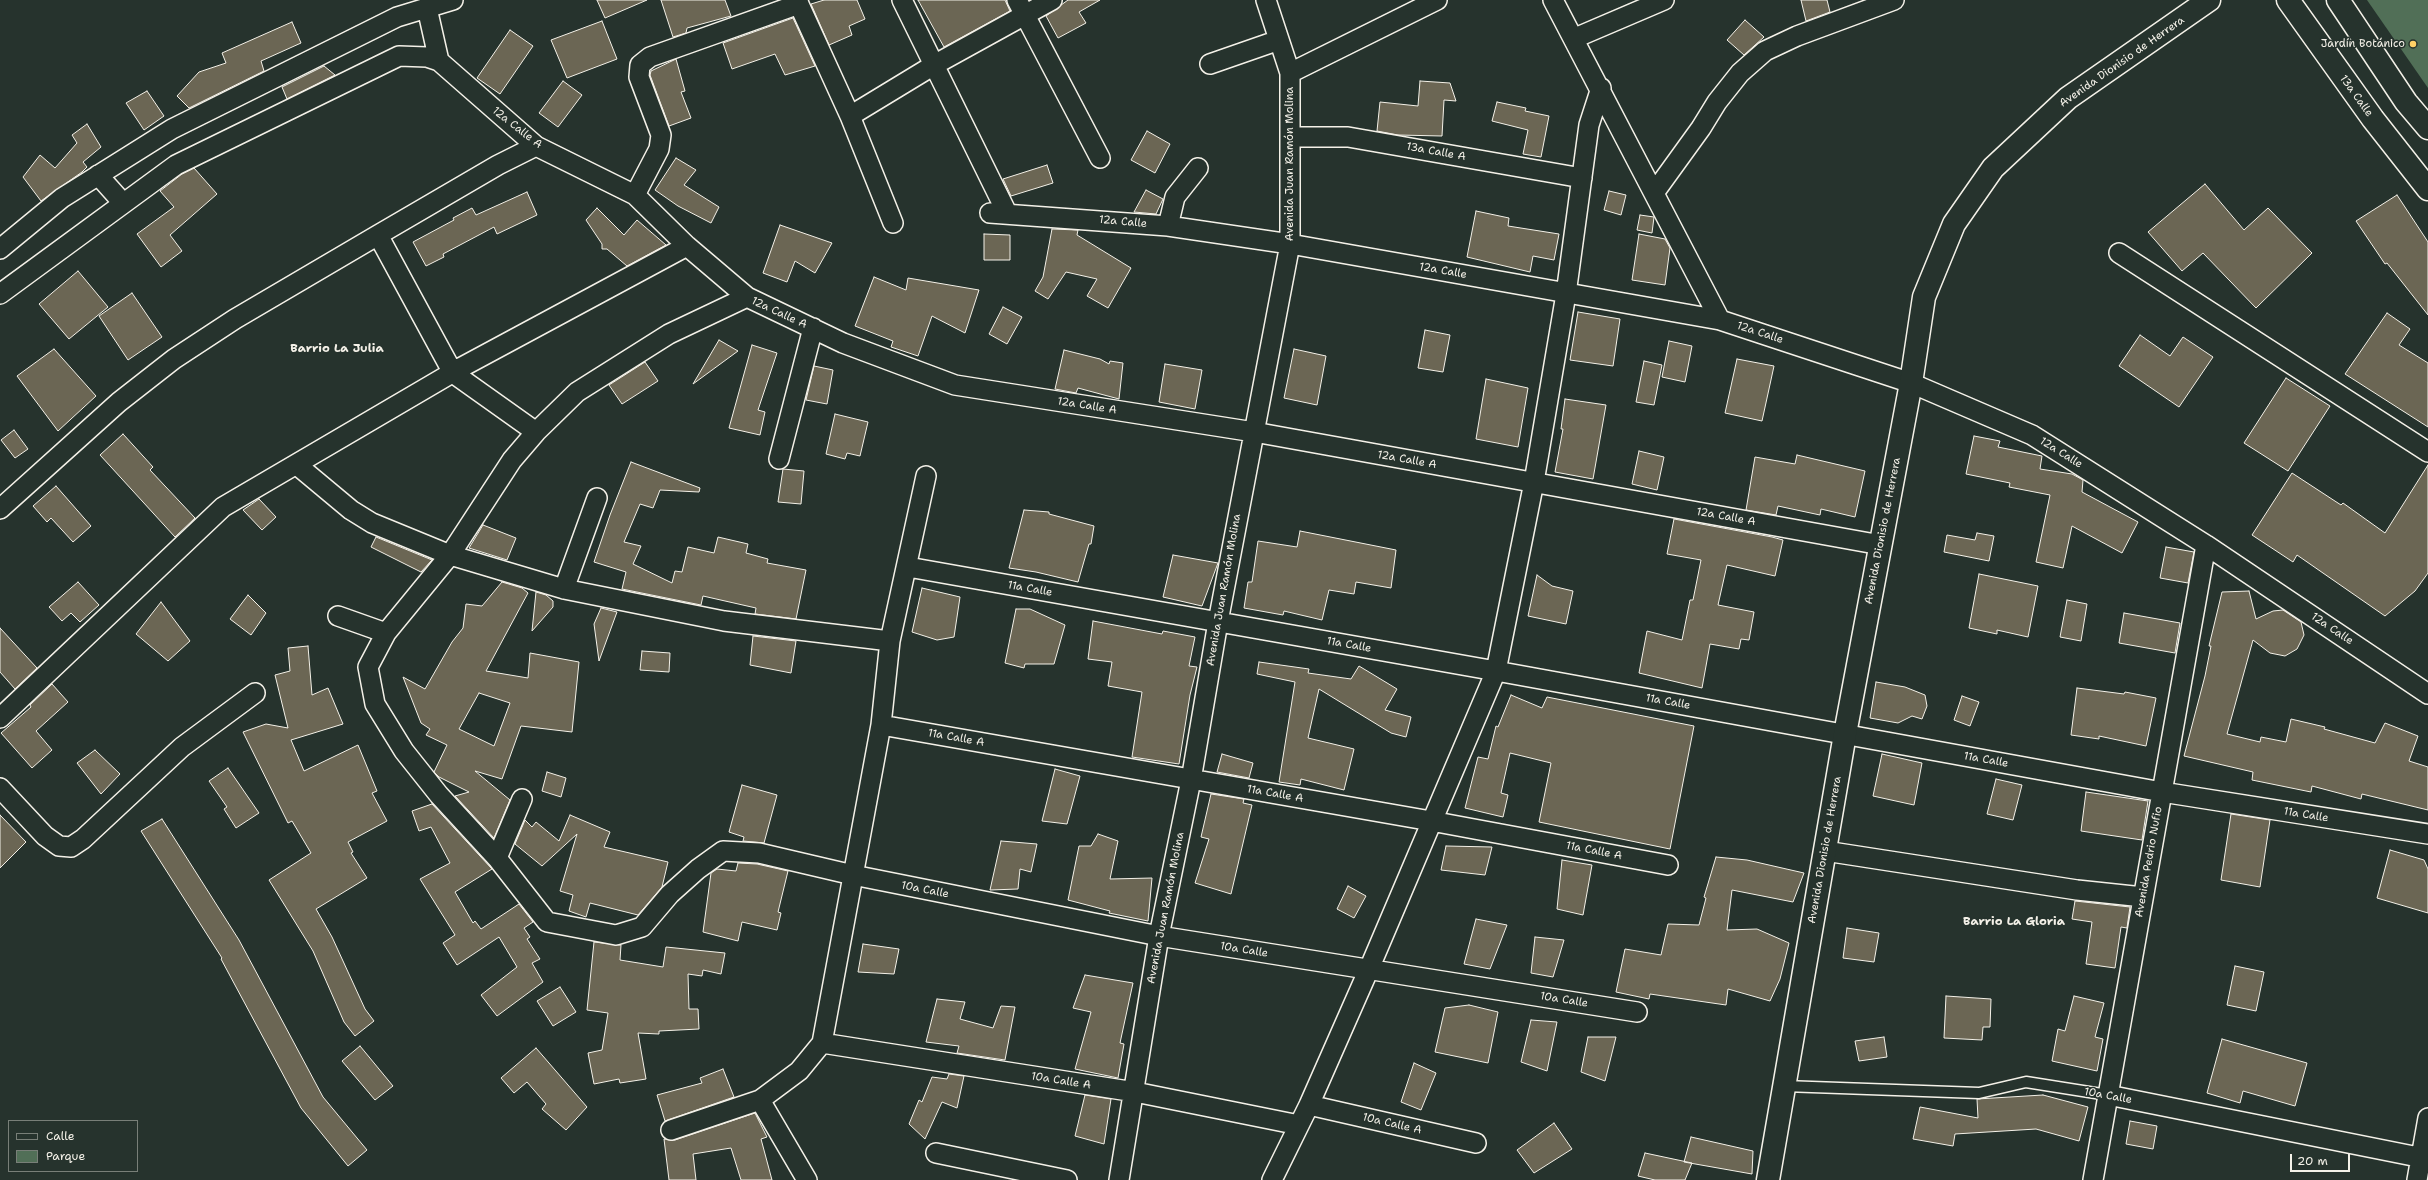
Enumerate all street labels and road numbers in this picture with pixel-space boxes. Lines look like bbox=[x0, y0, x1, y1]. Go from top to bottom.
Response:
street label: Avenida Dionisio de Herrera bbox=[2057, 14, 2187, 110]
street label: 13a Calle bbox=[2336, 73, 2376, 119]
street label: Avenida Juan Ramón Molina bbox=[1283, 87, 1297, 241]
street label: 12a Calle A bbox=[489, 104, 545, 152]
street label: 13a Calle A bbox=[1405, 140, 1467, 164]
street label: 12a Calle bbox=[1098, 213, 1148, 231]
street label: 12a Calle bbox=[1418, 260, 1468, 282]
street label: 12a Calle A bbox=[749, 294, 809, 332]
street label: 12a Calle bbox=[1735, 319, 1785, 347]
street label: 12a Calle A bbox=[1056, 395, 1118, 417]
street label: 12a Calle bbox=[2037, 435, 2085, 471]
street label: 12a Calle A bbox=[1376, 448, 1438, 472]
street label: Avenida Dionisio de Herrera bbox=[1862, 456, 1904, 606]
street label: 12a Calle A bbox=[1695, 505, 1757, 529]
street label: Avenida Juan Ramón Molina bbox=[1204, 513, 1244, 667]
street label: 11a Calle bbox=[1007, 579, 1053, 599]
street label: 12a Calle bbox=[2308, 610, 2356, 648]
street label: 11a Calle bbox=[1326, 635, 1372, 655]
street label: 11a Calle bbox=[1645, 692, 1691, 712]
street label: 11a Calle A bbox=[927, 727, 985, 749]
street label: 11a Calle bbox=[1963, 750, 2009, 770]
street label: Avenida Dionisio de Herrera bbox=[1806, 775, 1844, 925]
street label: 11a Calle A bbox=[1246, 783, 1304, 805]
street label: Avenida Pedrio Nufio bbox=[2133, 805, 2165, 919]
street label: 11a Calle bbox=[2283, 805, 2329, 825]
street label: Avenida Juan Ramón Molina bbox=[1145, 831, 1187, 985]
street label: 11a Calle A bbox=[1565, 839, 1623, 863]
street label: 10a Calle bbox=[900, 879, 950, 901]
street label: 10a Calle bbox=[1219, 940, 1269, 960]
street label: 10a Calle bbox=[1539, 990, 1589, 1010]
street label: 10a Calle A bbox=[1030, 1070, 1092, 1092]
street label: 10a Calle bbox=[2083, 1085, 2133, 1107]
street label: 10a Calle A bbox=[1361, 1111, 1423, 1137]

